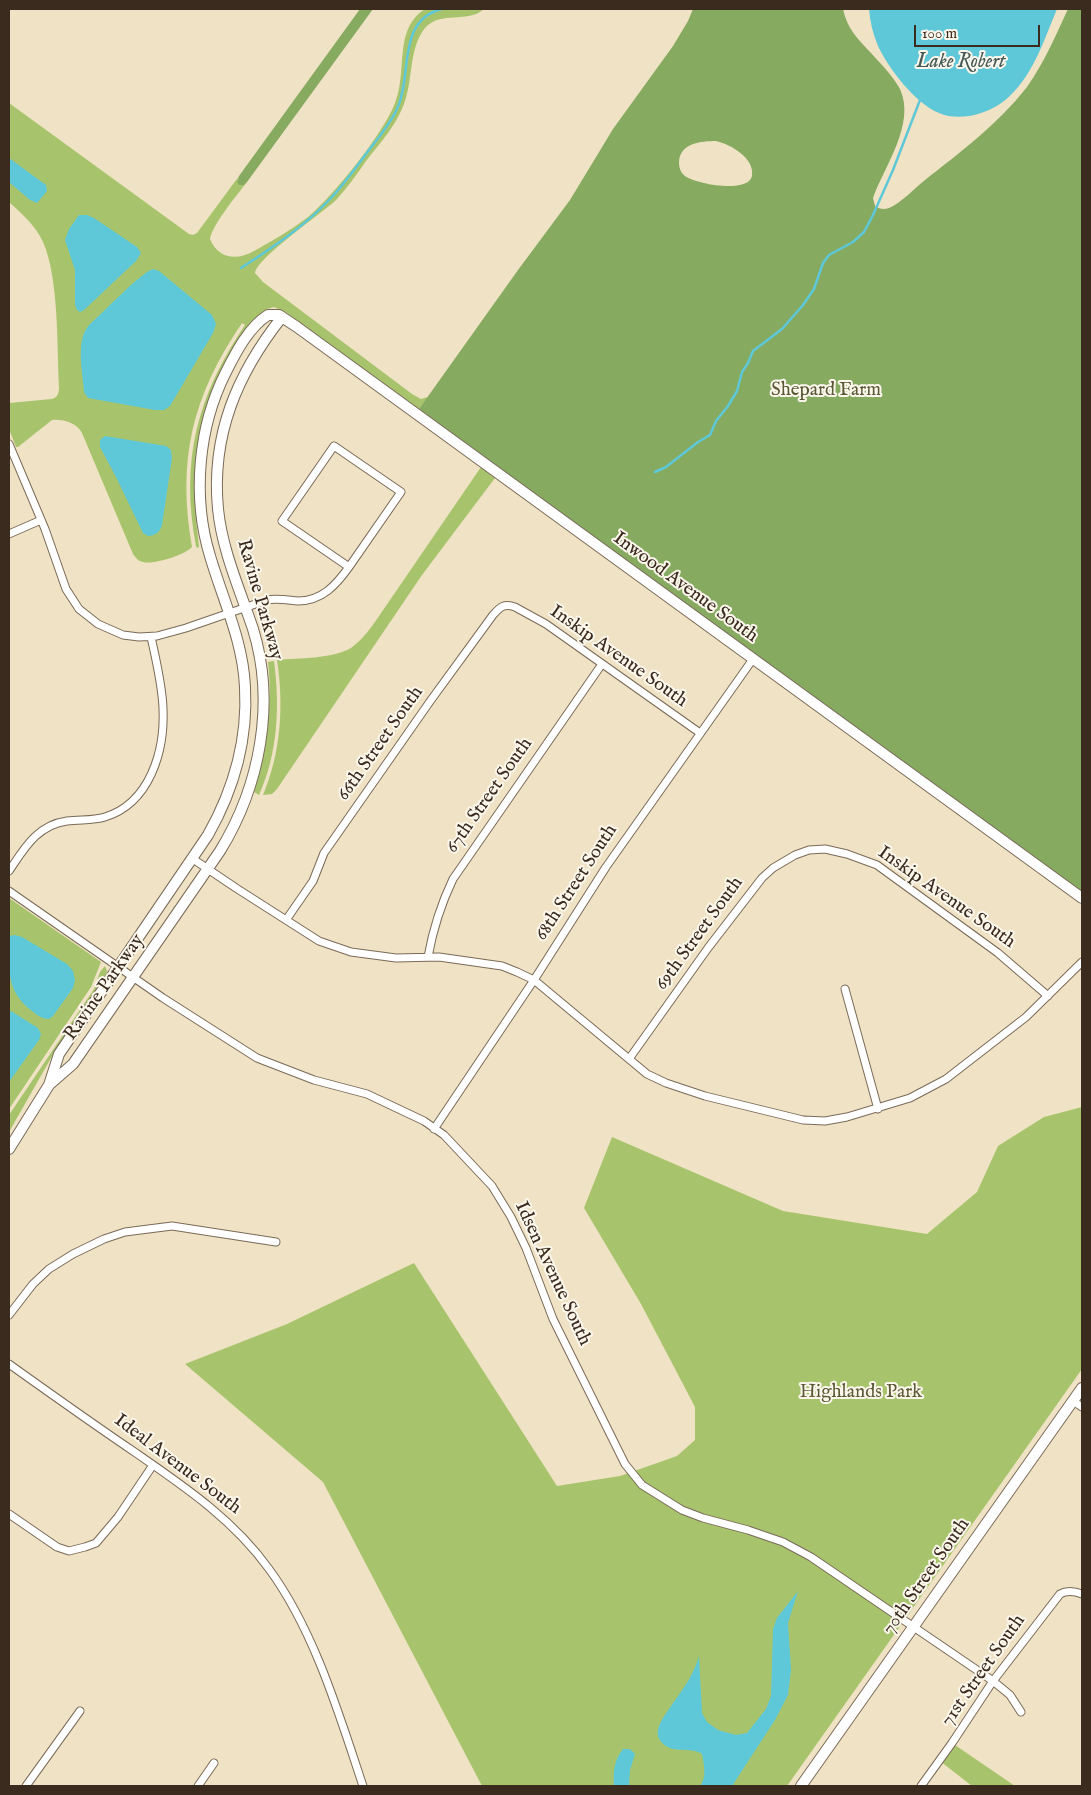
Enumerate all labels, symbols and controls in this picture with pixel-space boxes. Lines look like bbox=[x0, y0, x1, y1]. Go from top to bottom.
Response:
scale bar bbox=[916, 15, 1042, 47]
text: 100 m bbox=[922, 24, 957, 43]
water label: Lake Robert bbox=[917, 51, 1005, 75]
park label: Shepard Farm bbox=[771, 380, 881, 402]
street label: Inwood Avenue South bbox=[608, 528, 762, 648]
street label: Ravine Parkway bbox=[231, 537, 287, 663]
street label: Inskip Avenue South bbox=[545, 601, 691, 713]
street label: 66th Street South bbox=[333, 682, 429, 806]
street label: 67th Street South bbox=[442, 734, 538, 858]
street label: 68th Street South bbox=[531, 821, 623, 945]
street label: Inskip Avenue South bbox=[873, 842, 1019, 954]
street label: 69th Street South bbox=[651, 873, 749, 995]
street label: Ravine Parkway bbox=[60, 930, 150, 1046]
street label: Idsen Avenue South bbox=[509, 1198, 595, 1350]
park label: Highlands Park bbox=[800, 1382, 922, 1404]
street label: Ideal Avenue South bbox=[109, 1410, 245, 1520]
street label: 70th Street South bbox=[878, 1514, 976, 1640]
street label: 71st Street South bbox=[937, 1611, 1031, 1731]

